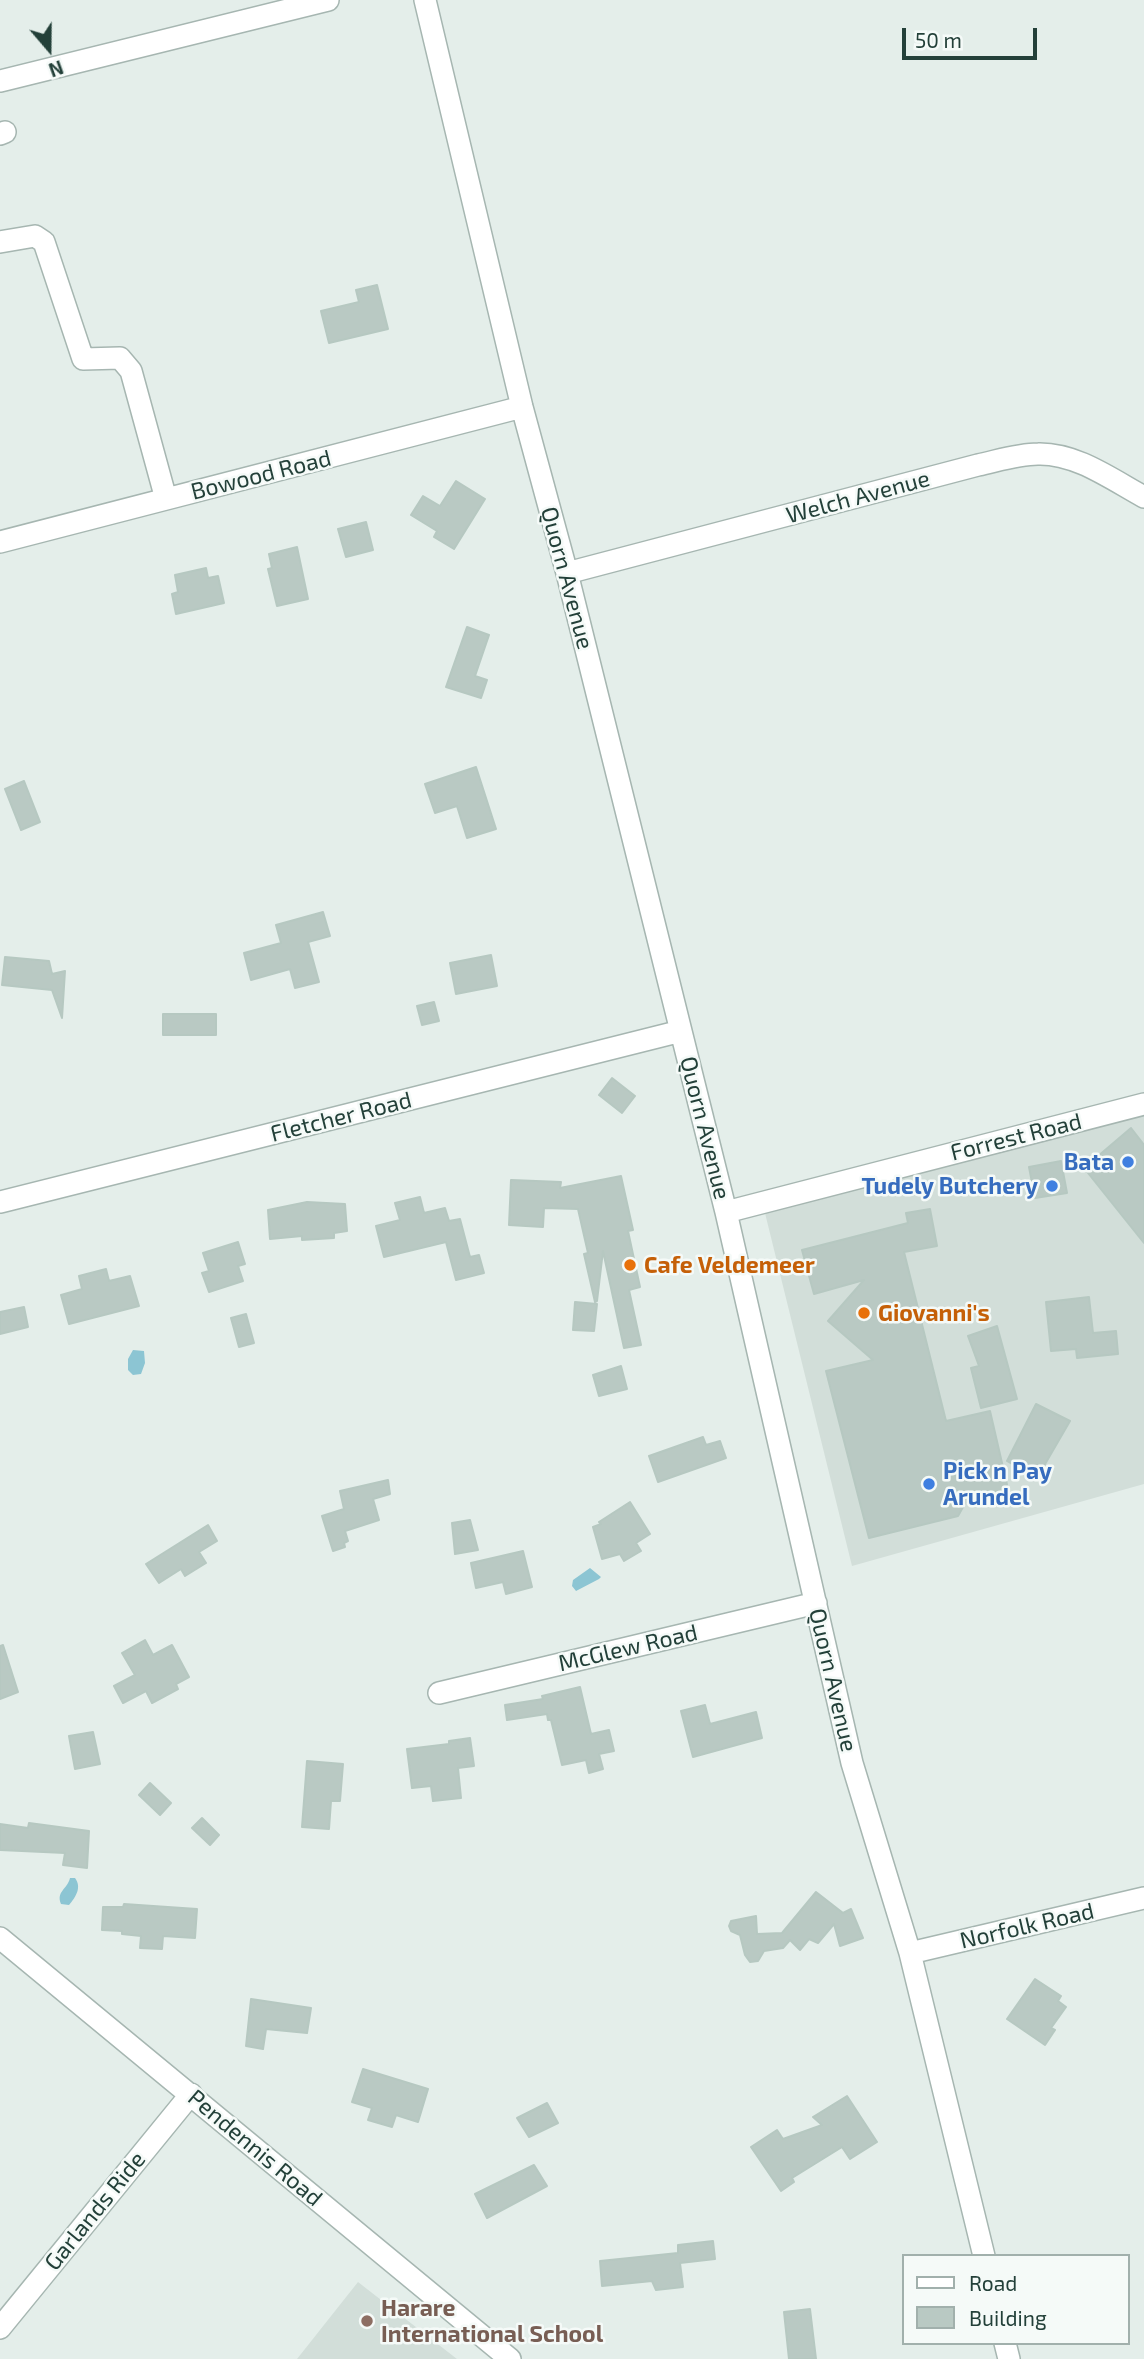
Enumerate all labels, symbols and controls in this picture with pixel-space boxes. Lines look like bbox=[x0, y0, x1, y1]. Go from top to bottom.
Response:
north arrow bbox=[14, 14, 84, 84]
scale bar bbox=[906, 14, 1041, 58]
text: 50 m bbox=[915, 27, 962, 52]
text: N bbox=[46, 56, 67, 82]
street label: Bowood Road bbox=[188, 444, 334, 506]
street label: Welch Avenue bbox=[783, 465, 933, 529]
street label: Quorn Avenue bbox=[535, 504, 599, 652]
street label: Quorn Avenue bbox=[674, 1054, 736, 1202]
street label: Fletcher Road bbox=[267, 1086, 415, 1148]
street label: Forrest Road bbox=[948, 1107, 1084, 1167]
place label: Bata bbox=[1064, 1148, 1114, 1176]
marker: Bata bbox=[1120, 1154, 1136, 1170]
place label: Tudely Butchery bbox=[862, 1172, 1038, 1200]
marker: Tudely Butchery bbox=[1044, 1178, 1060, 1194]
place label: Cafe Veldemeer bbox=[644, 1251, 815, 1279]
marker: Cafe Veldemeer bbox=[622, 1257, 638, 1273]
place label: Giovanni's bbox=[878, 1299, 990, 1327]
marker: Giovanni's bbox=[856, 1305, 872, 1321]
place label: Pick n Pay Arundel bbox=[943, 1457, 1052, 1511]
marker: Pick n Pay Arundel bbox=[921, 1476, 937, 1492]
street label: Quorn Avenue bbox=[803, 1606, 863, 1754]
street label: McGlew Road bbox=[556, 1619, 700, 1677]
street label: Norfolk Road bbox=[957, 1897, 1097, 1955]
street label: Pendennis Road bbox=[182, 2084, 328, 2212]
street label: Garlands Ride bbox=[39, 2146, 151, 2276]
legend bbox=[902, 2254, 1130, 2345]
text: Road bbox=[969, 2270, 1017, 2295]
place label: Harare International School bbox=[381, 2294, 603, 2348]
text: Building bbox=[969, 2305, 1047, 2330]
marker: Harare International School bbox=[359, 2313, 375, 2329]

